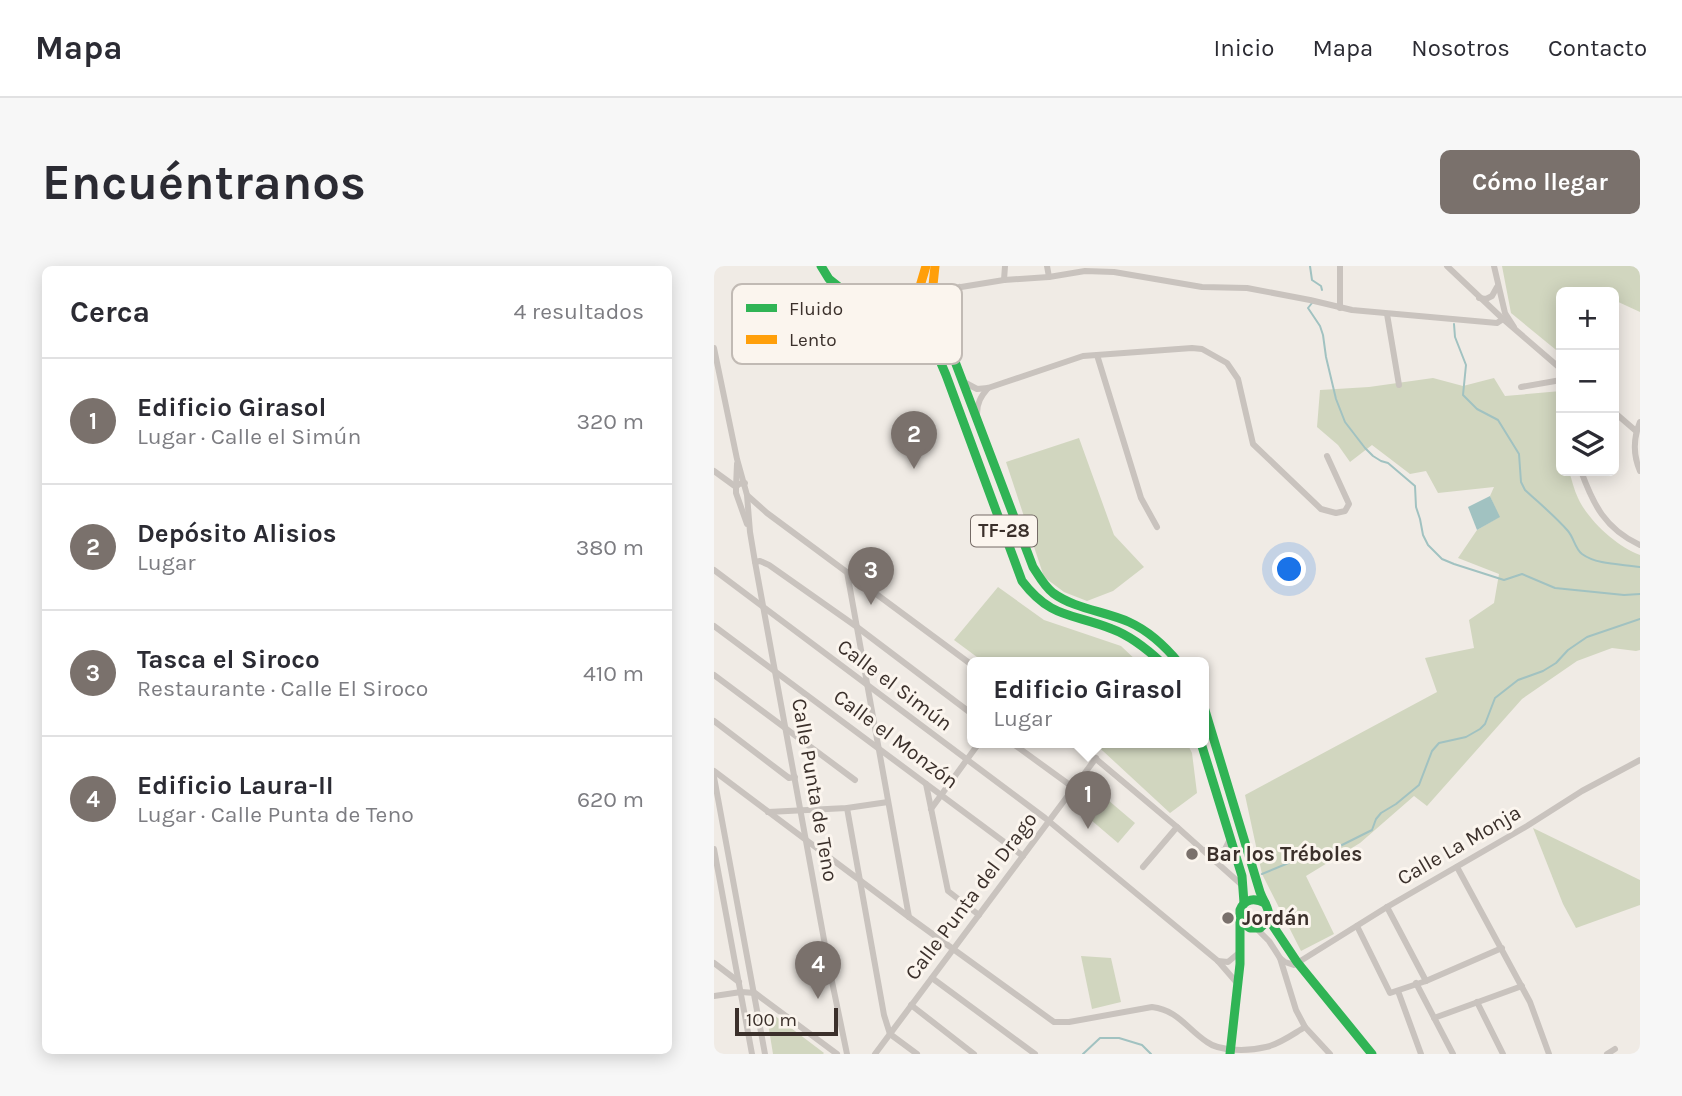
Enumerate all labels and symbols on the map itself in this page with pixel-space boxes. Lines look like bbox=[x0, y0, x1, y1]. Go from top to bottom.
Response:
legend bbox=[732, 284, 962, 364]
text: Fluido bbox=[789, 298, 843, 320]
text: Lento bbox=[789, 329, 837, 351]
pin: 2 bbox=[891, 411, 937, 469]
road number: TF-28 bbox=[971, 515, 1037, 546]
pin: 3 bbox=[848, 547, 894, 605]
your location bbox=[1272, 552, 1306, 586]
street label: Calle el Simún bbox=[833, 634, 957, 736]
street label: Calle el Monzón bbox=[829, 684, 963, 794]
street label: Calle Punta de Teno bbox=[787, 697, 843, 883]
pin: 1 bbox=[1065, 771, 1111, 829]
street label: Calle La Monja bbox=[1393, 800, 1525, 890]
street label: Calle Punta del Drago bbox=[900, 807, 1042, 985]
place label: Bar los Tréboles bbox=[1206, 842, 1362, 866]
marker: Bar los Tréboles bbox=[1184, 846, 1200, 862]
place label: Jordán bbox=[1242, 906, 1310, 930]
marker: Jordán bbox=[1220, 910, 1236, 926]
pin: 4 bbox=[795, 941, 841, 999]
scale bar bbox=[735, 1005, 838, 1037]

